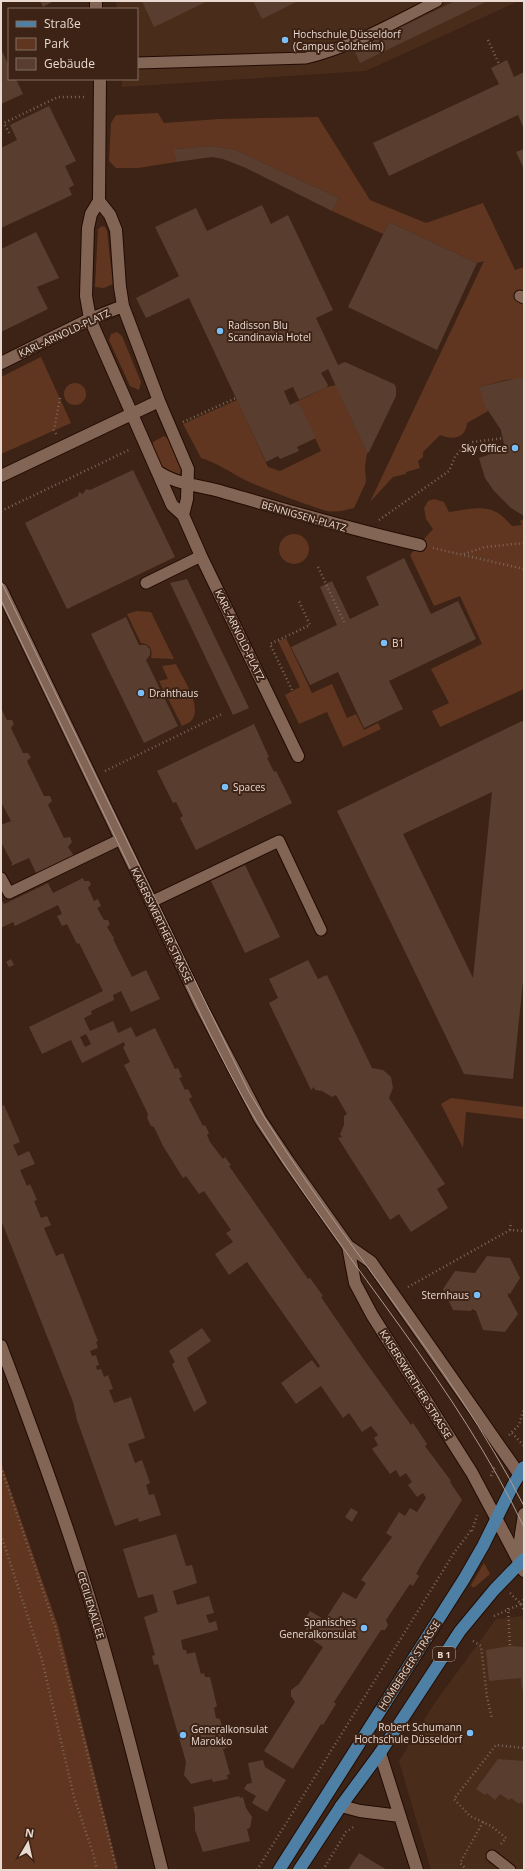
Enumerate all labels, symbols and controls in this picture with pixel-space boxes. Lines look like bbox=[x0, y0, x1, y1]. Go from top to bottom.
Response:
legend bbox=[8, 8, 138, 80]
text: Straße bbox=[44, 15, 81, 32]
place label: Hochschule Düsseldorf (Campus Golzheim) bbox=[293, 27, 401, 53]
text: Park bbox=[44, 35, 70, 52]
marker: Hochschule Düsseldorf (Campus Golzheim) bbox=[280, 35, 290, 45]
text: Gebäude bbox=[44, 55, 95, 72]
street label: KARL-ARNOLD-PLATZ bbox=[16, 306, 112, 360]
place label: Radisson Blu Scandinavia Hotel bbox=[228, 318, 311, 344]
marker: Radisson Blu Scandinavia Hotel bbox=[215, 326, 225, 336]
place label: Sky Office bbox=[461, 441, 507, 455]
marker: Sky Office bbox=[510, 443, 520, 453]
street label: BENNIGSEN-PLATZ bbox=[260, 497, 348, 535]
street label: KARL-ARNOLD-PLATZ bbox=[212, 587, 268, 683]
place label: B1 bbox=[392, 636, 404, 650]
marker: B1 bbox=[379, 638, 389, 648]
place label: Drahthaus bbox=[149, 686, 198, 700]
marker: Drahthaus bbox=[136, 688, 146, 698]
place label: Spaces bbox=[233, 780, 266, 794]
marker: Spaces bbox=[220, 782, 230, 792]
street label: KAISERSWERTHER STRASSE bbox=[128, 865, 196, 985]
place label: Sternhaus bbox=[422, 1288, 469, 1302]
marker: Sternhaus bbox=[472, 1290, 482, 1300]
street label: KAISERSWERTHER STRASSE bbox=[377, 1327, 455, 1441]
street label: CECILIENALLEE bbox=[74, 1570, 108, 1640]
place label: Spanisches Generalkonsulat bbox=[279, 1615, 356, 1641]
street label: HOMBERGER STRASSE bbox=[375, 1618, 443, 1712]
marker: Spanisches Generalkonsulat bbox=[359, 1623, 369, 1633]
road number: B 1 bbox=[433, 1647, 455, 1661]
place label: Robert Schumann Hochschule Düsseldorf bbox=[354, 1720, 463, 1746]
place label: Generalkonsulat Marokko bbox=[191, 1722, 268, 1748]
marker: Robert Schumann Hochschule Düsseldorf bbox=[465, 1728, 475, 1738]
marker: Generalkonsulat Marokko bbox=[178, 1730, 188, 1740]
north arrow bbox=[8, 1823, 48, 1863]
text: N bbox=[24, 1825, 35, 1841]

